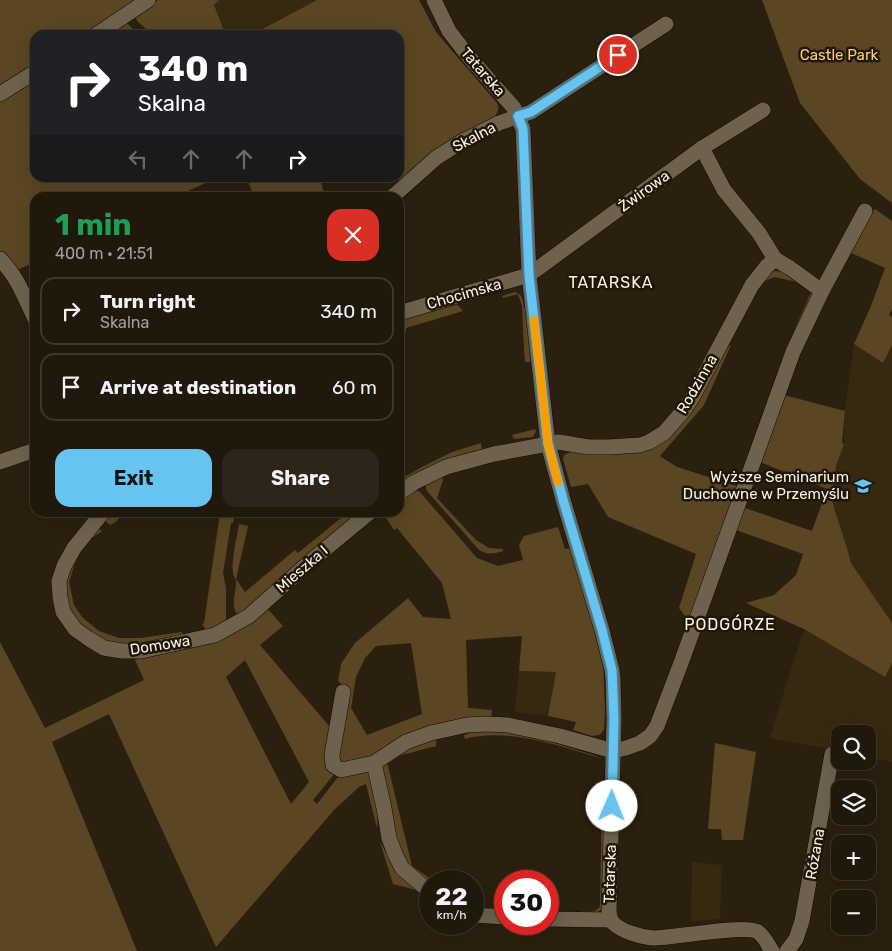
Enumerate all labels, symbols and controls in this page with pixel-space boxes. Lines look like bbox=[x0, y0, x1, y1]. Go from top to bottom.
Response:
pin bbox=[597, 34, 639, 76]
icon: arrive bbox=[604, 41, 632, 69]
street label: Tatarska bbox=[457, 44, 509, 100]
park label: Castle Park bbox=[800, 46, 879, 64]
text: 340 m bbox=[138, 48, 248, 90]
icon: right bbox=[55, 50, 120, 115]
text: Skalna bbox=[138, 90, 206, 117]
street label: Skalna bbox=[449, 118, 499, 156]
icon: left bbox=[124, 145, 152, 173]
icon: ahead bbox=[177, 145, 205, 173]
icon: ahead bbox=[230, 145, 258, 173]
icon: right bbox=[283, 145, 311, 173]
street label: Żwirowa bbox=[615, 167, 673, 215]
text: 1 min bbox=[55, 207, 132, 243]
button: close bbox=[327, 209, 379, 261]
text: 400 m · 21:51 bbox=[55, 244, 153, 263]
district label: TATARSKA bbox=[568, 273, 654, 292]
street label: Chocimska bbox=[425, 275, 503, 313]
text: Turn right bbox=[100, 290, 195, 313]
icon: right bbox=[57, 297, 85, 325]
text: 340 m bbox=[320, 300, 377, 323]
text: Skalna bbox=[100, 313, 149, 332]
street label: Rodzinna bbox=[673, 351, 721, 417]
icon: arrive bbox=[57, 373, 85, 401]
text: Arrive at destination bbox=[100, 376, 296, 399]
text: 60 m bbox=[332, 376, 377, 399]
button: Exit bbox=[55, 449, 212, 507]
button: Share bbox=[222, 449, 379, 507]
place label: Wyższe Seminarium Duchowne w Przemyślu bbox=[683, 468, 849, 503]
school or university icon: Wyższe Seminarium Duchowne w Przemyślu bbox=[853, 476, 873, 496]
street label: Mieszka I bbox=[272, 542, 332, 596]
district label: PODGÓRZE bbox=[684, 614, 776, 634]
street label: Domowa bbox=[129, 631, 191, 659]
map controls bbox=[831, 725, 876, 935]
button: search bbox=[831, 725, 876, 770]
position arrow bbox=[585, 779, 637, 831]
button: layers bbox=[831, 780, 876, 825]
street label: Różana bbox=[802, 827, 828, 881]
button: + bbox=[831, 835, 876, 880]
street label: Tatarska bbox=[600, 844, 620, 904]
speed limit sign: 30 bbox=[494, 870, 559, 935]
text: 22 bbox=[435, 882, 468, 911]
button: − bbox=[831, 890, 876, 935]
text: km/h bbox=[437, 908, 466, 922]

